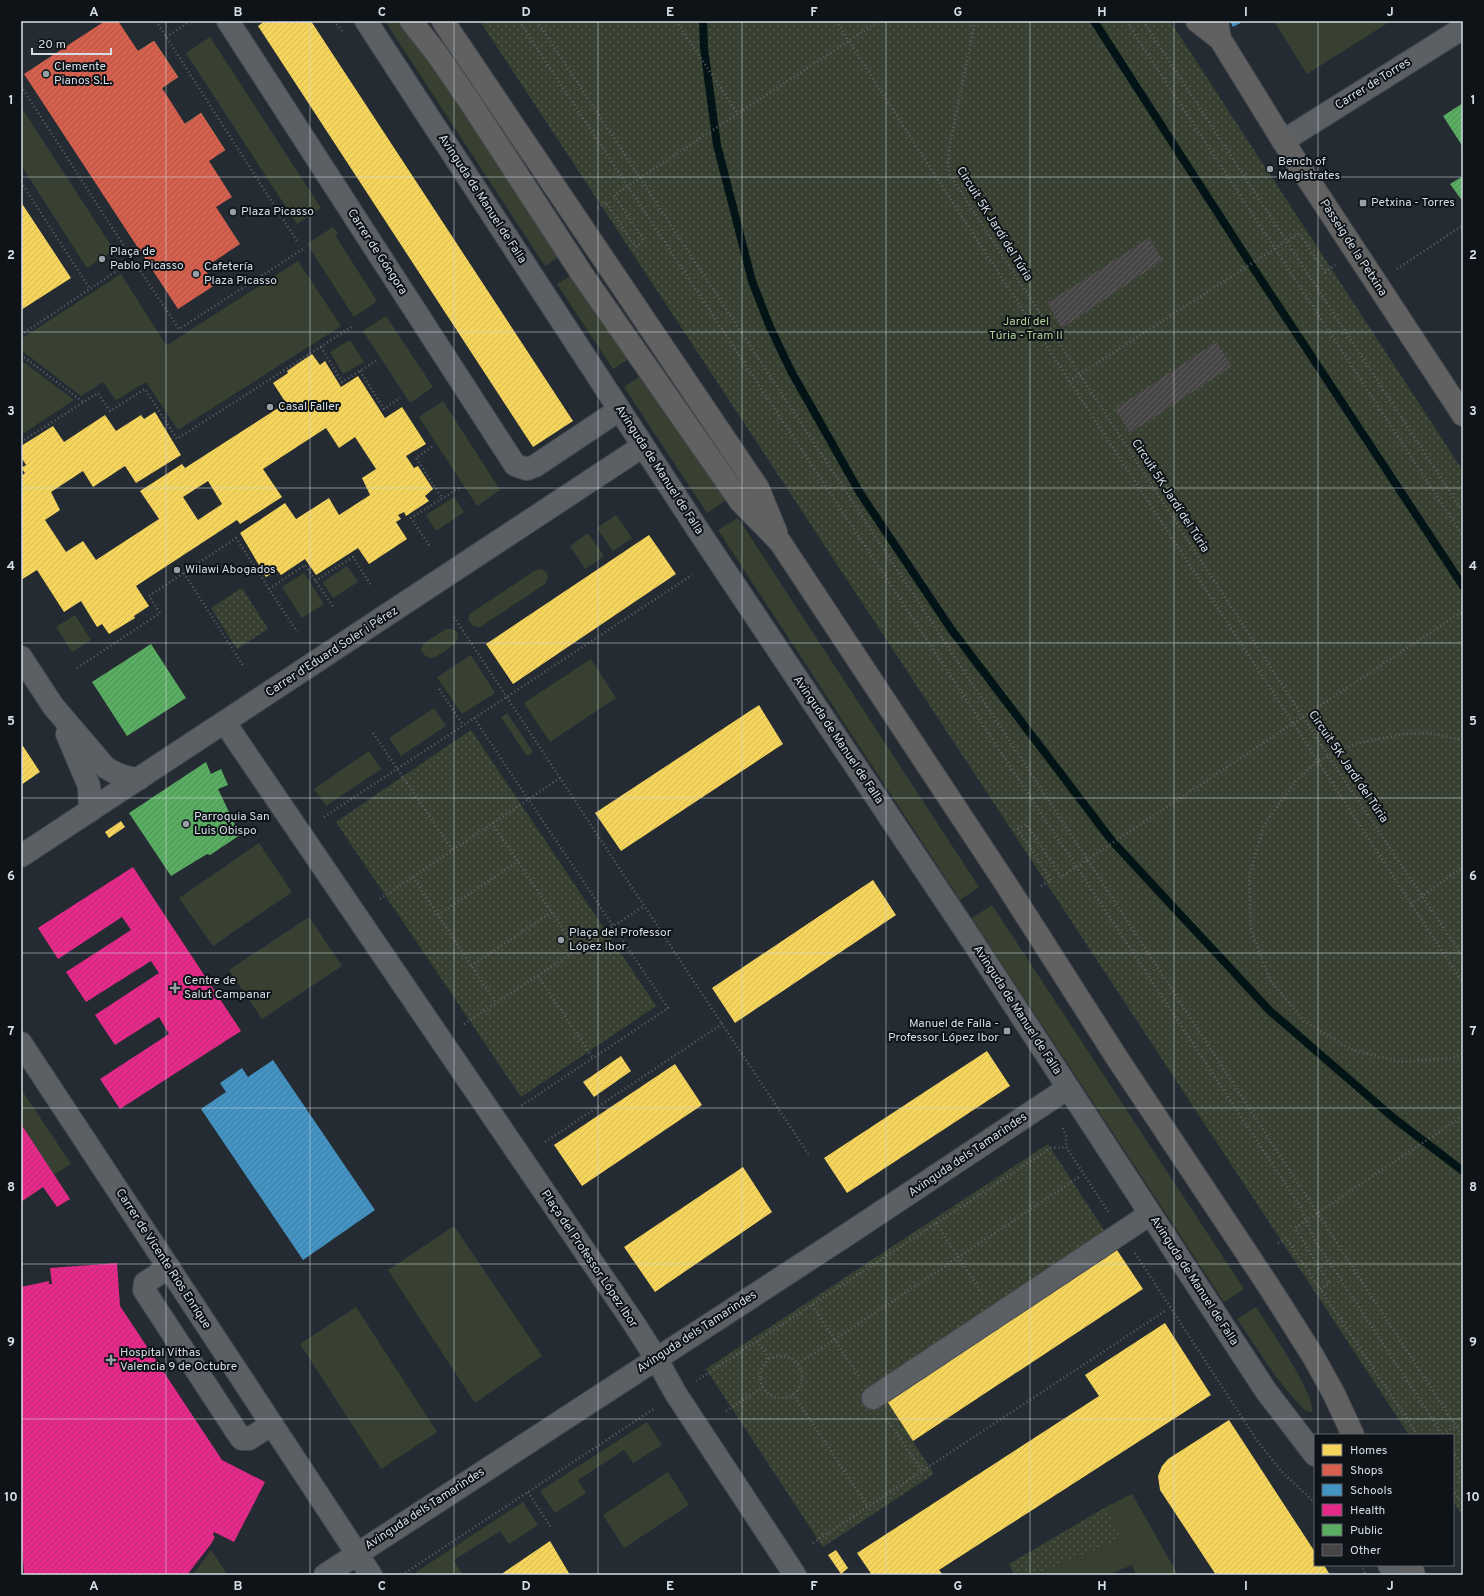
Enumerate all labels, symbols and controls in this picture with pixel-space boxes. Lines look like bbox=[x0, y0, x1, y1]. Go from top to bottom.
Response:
text: A bbox=[89, 5, 99, 21]
text: B bbox=[234, 5, 243, 21]
text: C bbox=[378, 5, 386, 21]
text: D bbox=[521, 5, 531, 21]
text: E bbox=[666, 5, 674, 21]
text: F bbox=[810, 5, 818, 21]
text: G bbox=[954, 5, 963, 21]
text: H bbox=[1097, 5, 1107, 21]
text: I bbox=[1244, 5, 1248, 21]
text: J bbox=[1386, 5, 1394, 21]
scale bar bbox=[32, 30, 111, 56]
text: 20 m bbox=[38, 37, 66, 53]
street label: Carrer de Torres bbox=[1332, 54, 1414, 114]
place label: Clemente Pianos S.L. bbox=[54, 59, 113, 89]
marker: Clemente Pianos S.L. bbox=[41, 69, 51, 79]
text: 1 bbox=[8, 93, 14, 109]
text: 1 bbox=[1470, 93, 1476, 109]
street label: Avinguda de Manuel de Falla bbox=[434, 131, 530, 267]
place label: Bench of Magistrates bbox=[1278, 154, 1340, 184]
street label: Circuit 5K Jardí del Túria bbox=[952, 164, 1036, 284]
marker: Bench of Magistrates bbox=[1265, 164, 1275, 174]
place label: Petxina - Torres bbox=[1371, 195, 1455, 211]
street label: Passeig de la Petxina bbox=[1316, 196, 1390, 300]
marker: Petxina - Torres bbox=[1358, 198, 1368, 208]
place label: Plaza Picasso bbox=[241, 204, 314, 220]
street label: Carrer de Góngora bbox=[343, 206, 411, 298]
marker: Plaza Picasso bbox=[228, 207, 238, 217]
place label: Plaça de Pablo Picasso bbox=[110, 244, 184, 274]
text: 2 bbox=[7, 248, 15, 264]
text: 2 bbox=[1469, 248, 1477, 264]
marker: Plaça de Pablo Picasso bbox=[97, 254, 107, 264]
place label: Cafetería Plaza Picasso bbox=[204, 259, 277, 289]
marker: Cafetería Plaza Picasso bbox=[191, 269, 201, 279]
park label: Jardí del Túria - Tram II bbox=[989, 314, 1063, 344]
place label: Casal Faller bbox=[278, 399, 340, 415]
marker: Casal Faller bbox=[265, 402, 275, 412]
street label: Avinguda de Manuel de Falla bbox=[611, 402, 707, 538]
text: 3 bbox=[7, 404, 15, 420]
text: 3 bbox=[1469, 404, 1477, 420]
street label: Circuit 5K Jardí del Túria bbox=[1127, 436, 1213, 556]
text: 4 bbox=[7, 559, 15, 575]
text: 4 bbox=[1469, 559, 1477, 575]
place label: Wilawi Abogados bbox=[185, 562, 276, 578]
marker: Wilawi Abogados bbox=[172, 565, 182, 575]
street label: Carrer d'Eduard Soler i Pérez bbox=[263, 603, 401, 701]
street label: Avinguda de Manuel de Falla bbox=[789, 673, 887, 807]
street label: Circuit 5K Jardí del Túria bbox=[1304, 708, 1392, 826]
text: 5 bbox=[7, 714, 15, 730]
text: 5 bbox=[1469, 714, 1477, 730]
place label: Parroquia San Luis Obispo bbox=[194, 809, 270, 839]
marker: Parroquia San Luis Obispo bbox=[181, 819, 191, 829]
text: 6 bbox=[7, 869, 15, 885]
text: 6 bbox=[1469, 869, 1477, 885]
place label: Plaça del Professor López Ibor bbox=[569, 925, 672, 955]
marker: Plaça del Professor López Ibor bbox=[556, 935, 566, 945]
street label: Avinguda de Manuel de Falla bbox=[969, 942, 1065, 1078]
place label: Centre de Salut Campanar bbox=[184, 973, 271, 1003]
marker: Centre de Salut Campanar bbox=[169, 982, 181, 994]
place label: Manuel de Falla - Professor López Ibor bbox=[888, 1016, 999, 1046]
text: 7 bbox=[8, 1024, 15, 1040]
text: 7 bbox=[1470, 1024, 1477, 1040]
marker: Manuel de Falla - Professor López Ibor bbox=[1002, 1026, 1012, 1036]
street label: Avinguda dels Tamarindes bbox=[905, 1109, 1031, 1201]
text: 8 bbox=[7, 1180, 15, 1196]
text: 8 bbox=[1469, 1180, 1477, 1196]
street label: Carrer de Vicente Rios Enrique bbox=[112, 1186, 214, 1332]
street label: Plaça del Professor López Ibor bbox=[537, 1187, 641, 1331]
street label: Avinguda de Manuel de Falla bbox=[1146, 1213, 1242, 1349]
street label: Avinguda dels Tamarindes bbox=[634, 1287, 760, 1377]
text: 9 bbox=[7, 1335, 15, 1351]
text: 9 bbox=[1469, 1335, 1477, 1351]
place label: Hospital Vithas Valencia 9 de Octubre bbox=[120, 1345, 237, 1375]
marker: Hospital Vithas Valencia 9 de Octubre bbox=[105, 1354, 117, 1366]
legend bbox=[1314, 1434, 1454, 1566]
text: Homes bbox=[1350, 1443, 1387, 1459]
text: Shops bbox=[1350, 1463, 1383, 1479]
street label: Avinguda dels Tamarindes bbox=[362, 1464, 488, 1554]
text: Schools bbox=[1350, 1483, 1392, 1499]
text: 10 bbox=[4, 1490, 18, 1506]
text: 10 bbox=[1466, 1490, 1480, 1506]
text: Health bbox=[1350, 1503, 1385, 1519]
text: Public bbox=[1350, 1523, 1383, 1539]
text: Other bbox=[1350, 1543, 1382, 1559]
text: A bbox=[89, 1579, 99, 1595]
text: B bbox=[234, 1579, 243, 1595]
text: C bbox=[378, 1579, 386, 1595]
text: D bbox=[521, 1579, 531, 1595]
text: E bbox=[666, 1579, 674, 1595]
text: F bbox=[810, 1579, 818, 1595]
text: G bbox=[954, 1579, 963, 1595]
text: H bbox=[1097, 1579, 1107, 1595]
text: I bbox=[1244, 1579, 1248, 1595]
text: J bbox=[1386, 1579, 1394, 1595]

